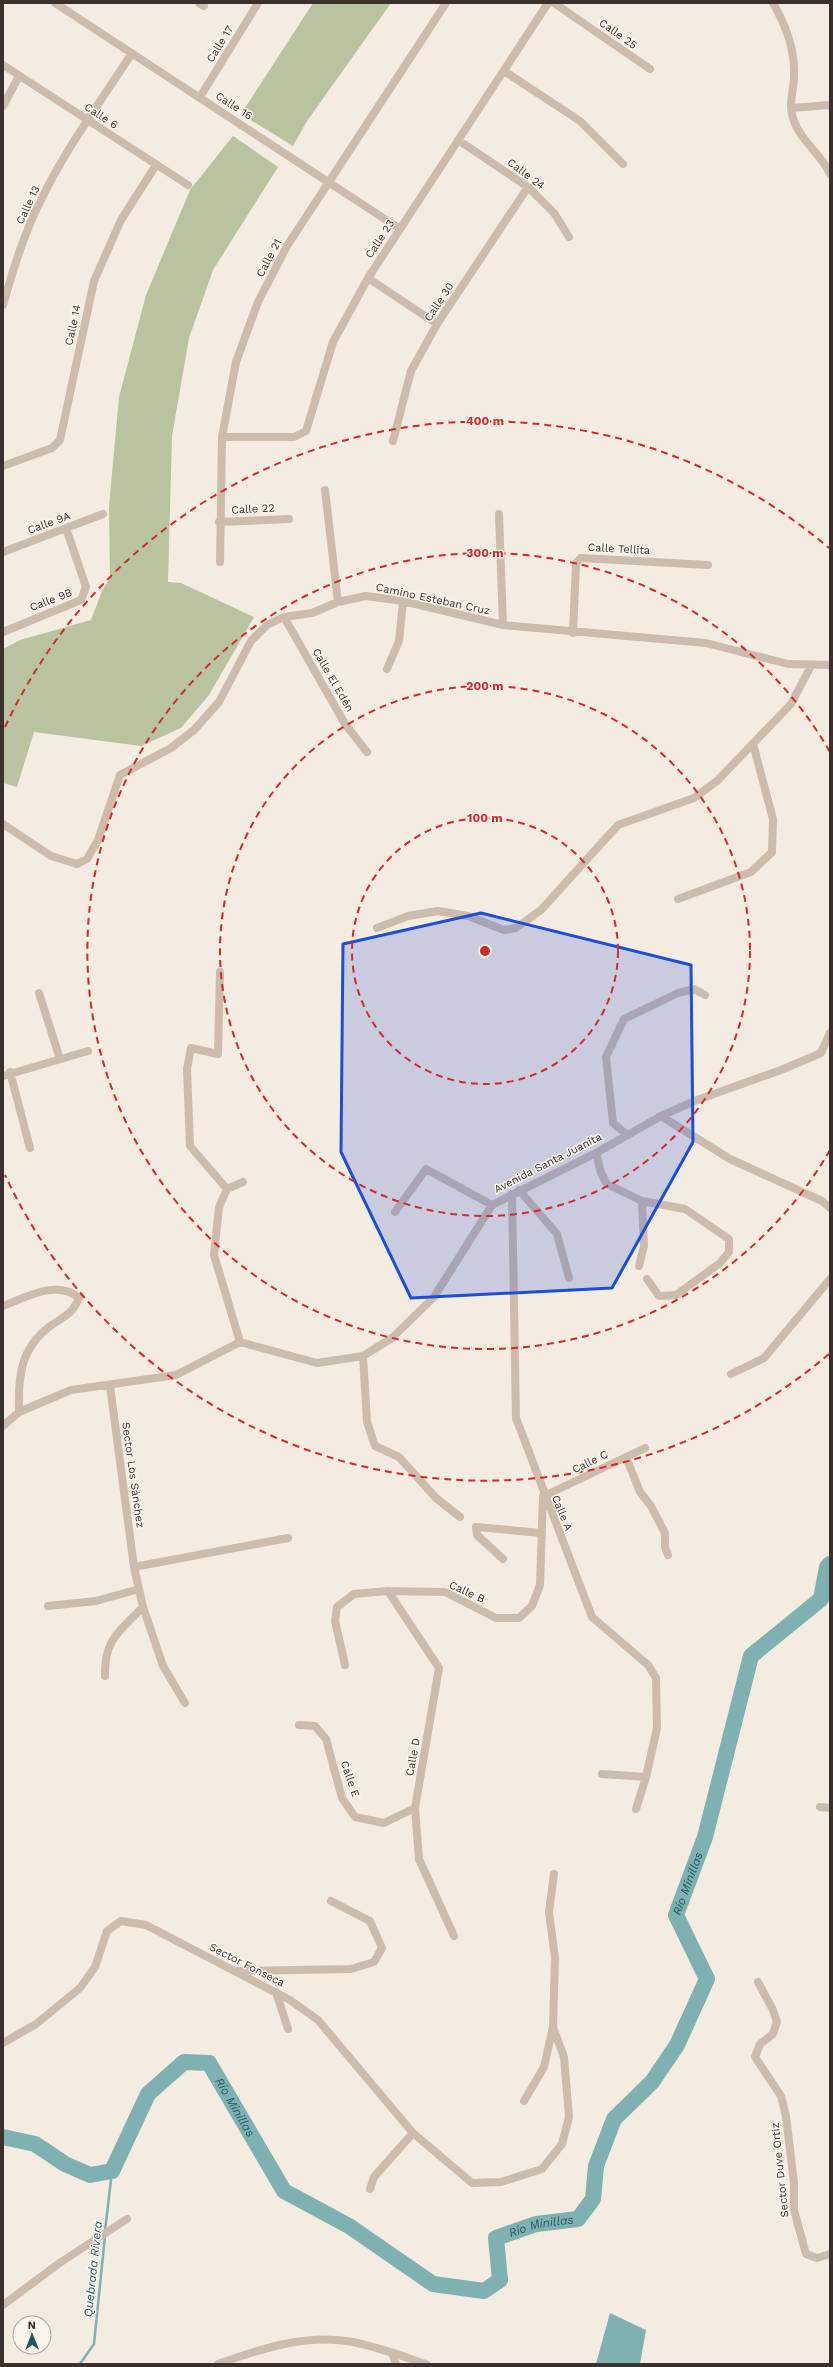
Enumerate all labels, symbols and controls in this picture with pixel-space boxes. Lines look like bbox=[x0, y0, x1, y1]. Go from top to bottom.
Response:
street label: Calle 25 bbox=[596, 16, 640, 52]
street label: Calle 17 bbox=[204, 23, 236, 65]
street label: Calle 16 bbox=[213, 89, 255, 123]
street label: Calle 6 bbox=[82, 100, 120, 132]
street label: Calle 24 bbox=[505, 156, 547, 192]
street label: Calle 13 bbox=[13, 184, 43, 226]
street label: Calle 23 bbox=[363, 217, 397, 261]
street label: Calle 21 bbox=[254, 237, 284, 279]
street label: Calle 30 bbox=[422, 280, 456, 324]
street label: Calle 14 bbox=[62, 303, 84, 347]
text: 400 m bbox=[466, 414, 504, 428]
street label: Calle 22 bbox=[231, 501, 275, 517]
street label: Calle 9A bbox=[26, 509, 72, 537]
street label: Calle Tellita bbox=[587, 541, 651, 557]
text: 300 m bbox=[466, 546, 504, 560]
street label: Camino Esteban Cruz bbox=[375, 581, 491, 617]
street label: Calle 9B bbox=[28, 586, 74, 614]
street label: Calle El Edén bbox=[310, 646, 356, 714]
text: 200 m bbox=[466, 679, 504, 693]
text: 100 m bbox=[467, 811, 503, 825]
centre of rings bbox=[478, 944, 492, 958]
street label: Avenida Santa Juanita bbox=[492, 1130, 604, 1196]
street label: Sector Los Sánchez bbox=[119, 1421, 147, 1529]
street label: Calle C bbox=[570, 1448, 610, 1476]
street label: Calle A bbox=[549, 1493, 575, 1533]
street label: Calle B bbox=[447, 1578, 487, 1606]
street label: Calle D bbox=[403, 1737, 423, 1777]
street label: Calle E bbox=[338, 1759, 362, 1799]
water label: Río Minillas bbox=[670, 1850, 706, 1917]
street label: Sector Fonseca bbox=[207, 1940, 287, 1990]
water label: Río Minillas bbox=[212, 2075, 258, 2139]
street label: Sector Duve Ortiz bbox=[769, 2122, 791, 2218]
water label: Río Minillas bbox=[507, 2213, 574, 2240]
water label: Quebrada Rivera bbox=[81, 2220, 105, 2318]
north arrow bbox=[12, 2315, 52, 2355]
text: N bbox=[28, 2319, 36, 2332]

